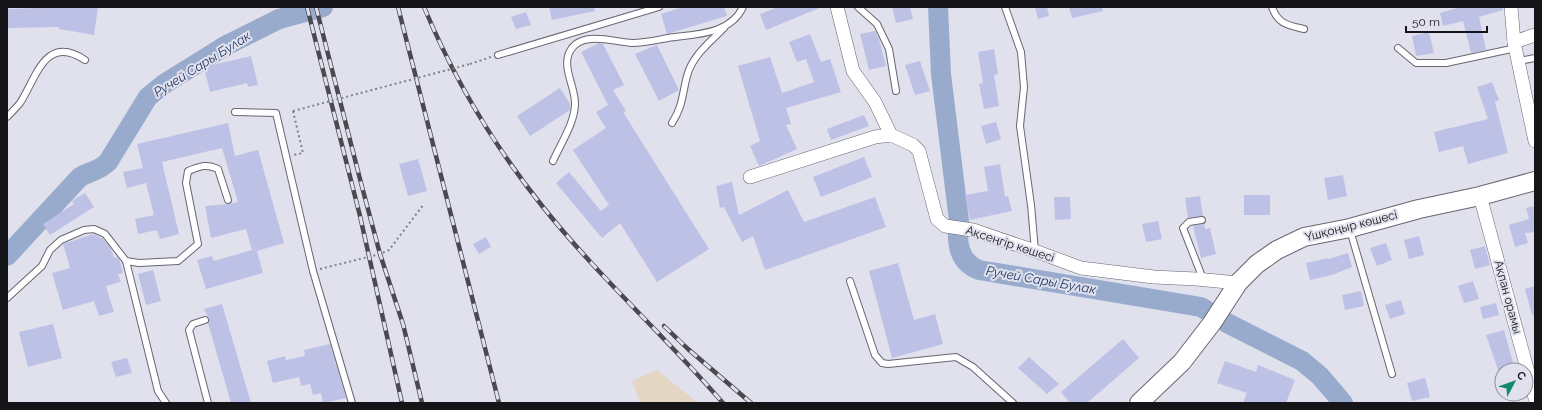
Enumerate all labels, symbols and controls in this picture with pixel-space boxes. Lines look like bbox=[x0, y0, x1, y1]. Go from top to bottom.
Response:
scale bar bbox=[1406, 8, 1487, 34]
text: 50 m bbox=[1412, 15, 1440, 29]
water label: Ручей Сары Булак bbox=[151, 28, 254, 100]
street label: Үшқоңыр көшесі bbox=[1303, 208, 1399, 244]
street label: Ақсеңгір көшесі bbox=[964, 223, 1056, 265]
street label: Ақпан орамы bbox=[1491, 259, 1525, 335]
water label: Ручей Сары Булак bbox=[985, 263, 1098, 297]
north arrow bbox=[1494, 362, 1534, 402]
text: С bbox=[1514, 369, 1529, 383]

